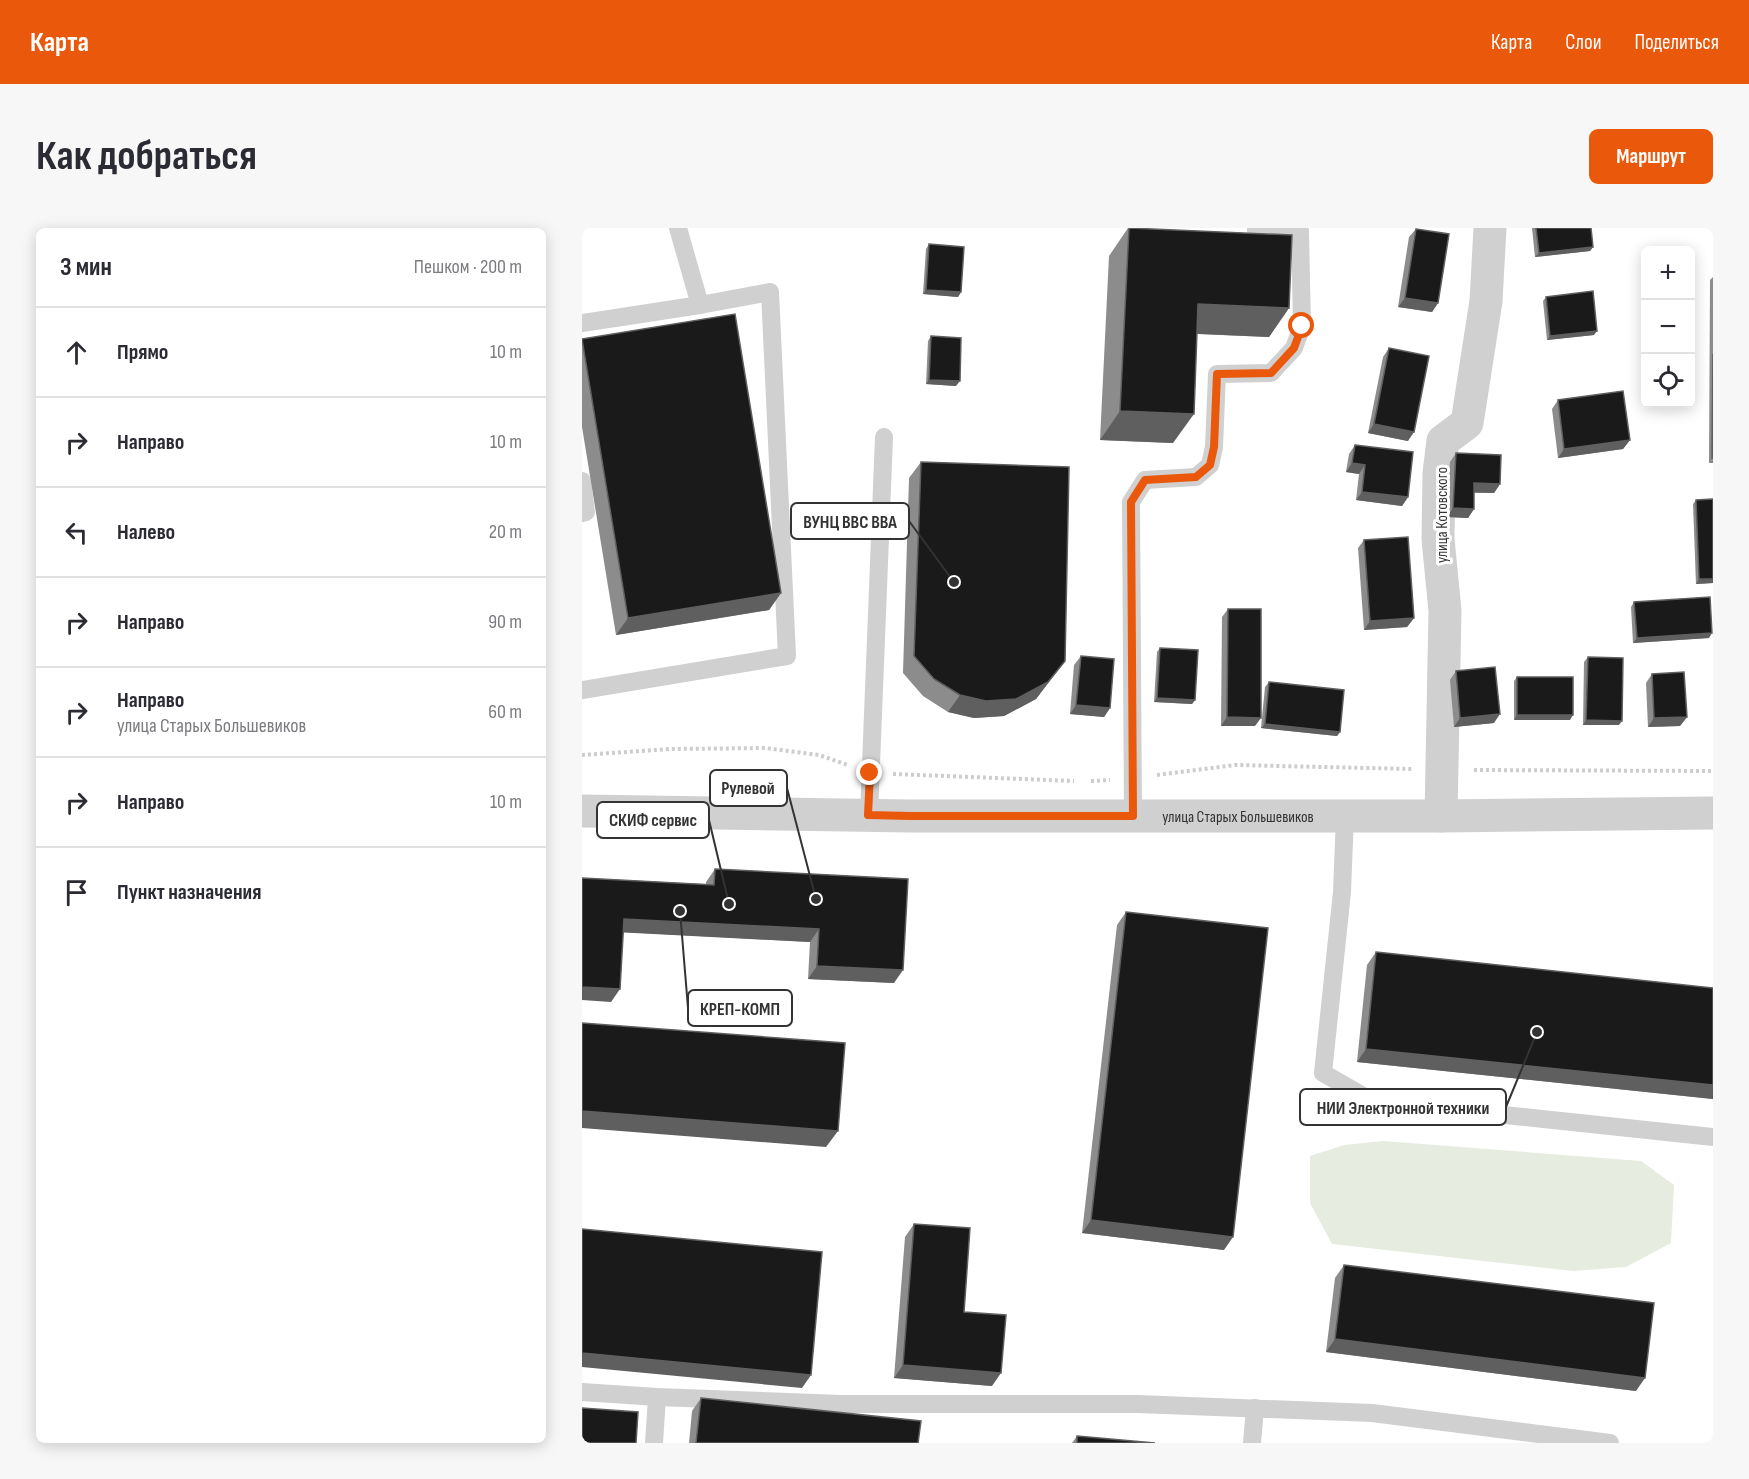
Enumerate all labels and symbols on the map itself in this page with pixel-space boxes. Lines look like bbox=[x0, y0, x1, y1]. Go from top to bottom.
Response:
route start bbox=[1288, 312, 1314, 338]
street label: улица Котовского bbox=[1433, 467, 1452, 563]
callout: ВУНЦ ВВС ВВА bbox=[791, 503, 909, 539]
text: ВУНЦ ВВС ВВА bbox=[803, 512, 897, 533]
route end bbox=[856, 759, 882, 785]
callout: Рулевой bbox=[710, 770, 787, 806]
text: Рулевой bbox=[721, 778, 775, 799]
callout: СКИФ сервис bbox=[597, 802, 709, 838]
street label: улица Старых Большевиков bbox=[1162, 808, 1314, 827]
text: СКИФ сервис bbox=[609, 810, 697, 831]
callout: КРЕП-КОМП bbox=[688, 990, 792, 1026]
text: КРЕП-КОМП bbox=[700, 999, 780, 1020]
callout: НИИ Электронной техники bbox=[1300, 1089, 1506, 1125]
text: НИИ Электронной техники bbox=[1317, 1098, 1489, 1119]

